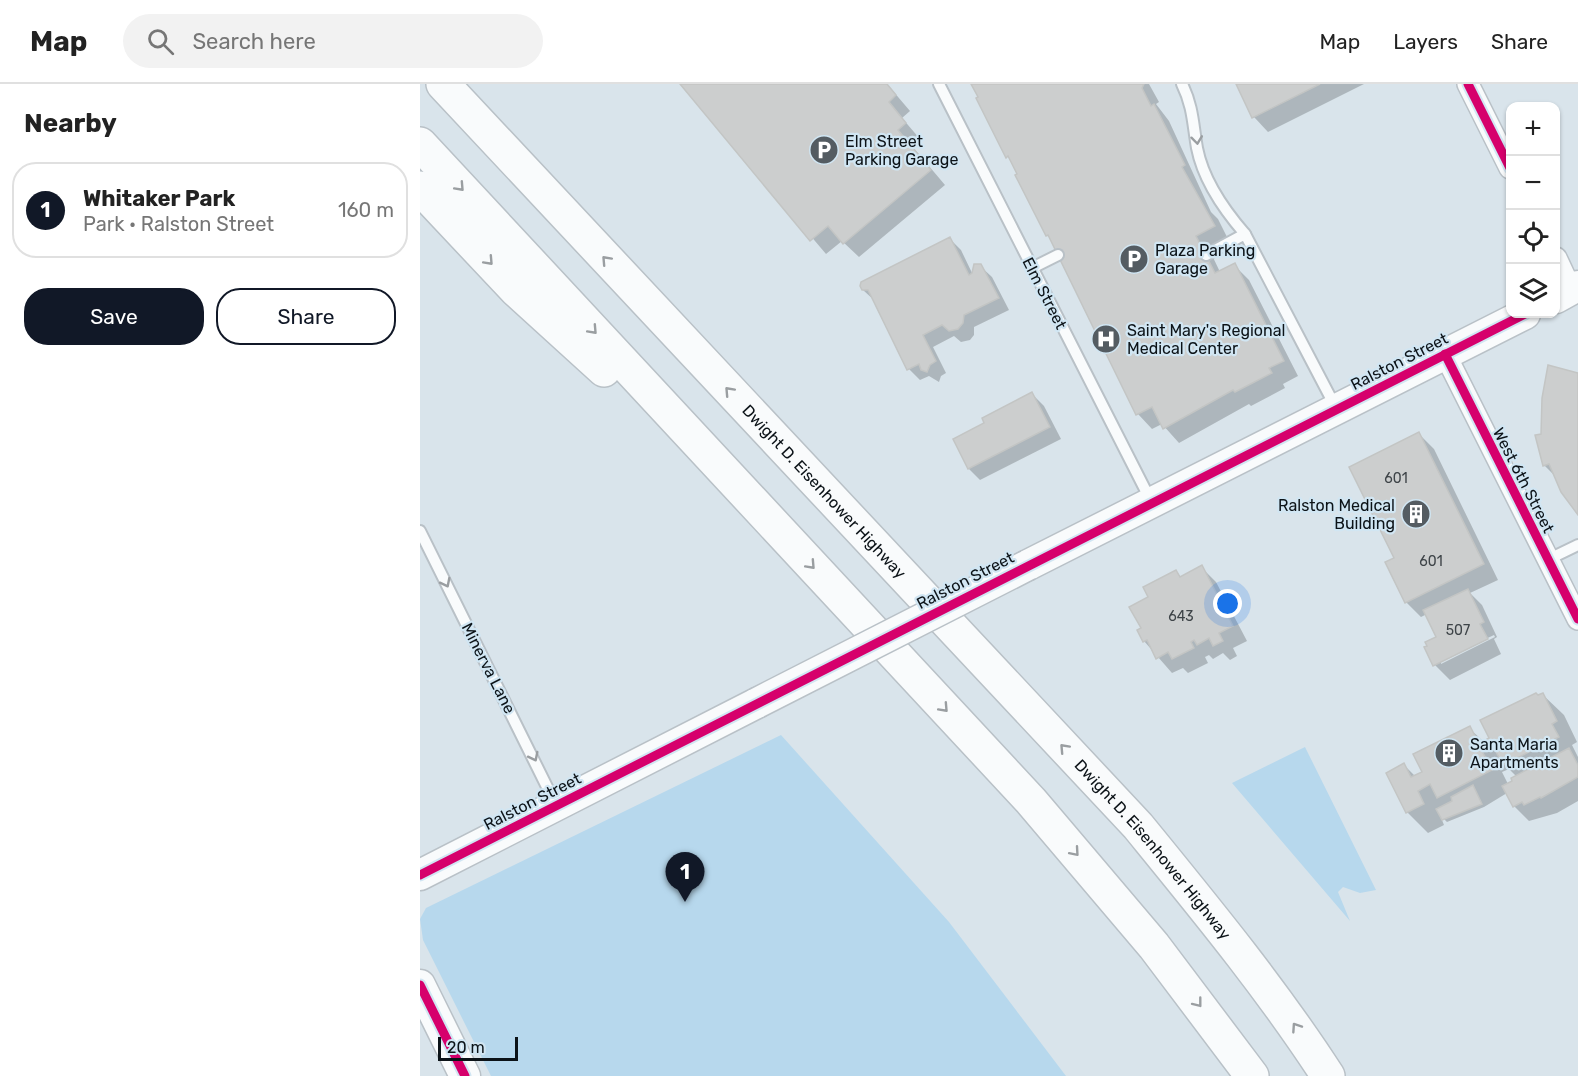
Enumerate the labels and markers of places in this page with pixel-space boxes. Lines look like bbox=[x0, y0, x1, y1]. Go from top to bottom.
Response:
place label: Elm Street Parking Garage bbox=[845, 132, 958, 169]
parking icon: Elm Street Parking Garage bbox=[808, 134, 840, 166]
place label: Plaza Parking Garage bbox=[1155, 241, 1255, 278]
parking icon: Plaza Parking Garage bbox=[1118, 243, 1150, 275]
place label: Saint Mary's Regional Medical Center bbox=[1127, 321, 1285, 358]
hospital icon: Saint Mary's Regional Medical Center bbox=[1090, 323, 1122, 355]
place label: Ralston Medical Building bbox=[1278, 496, 1395, 533]
building icon: Ralston Medical Building bbox=[1400, 498, 1432, 530]
place label: Santa Maria Apartments bbox=[1470, 735, 1559, 772]
building icon: Santa Maria Apartments bbox=[1433, 737, 1465, 769]
pin: 1 bbox=[666, 852, 704, 902]

